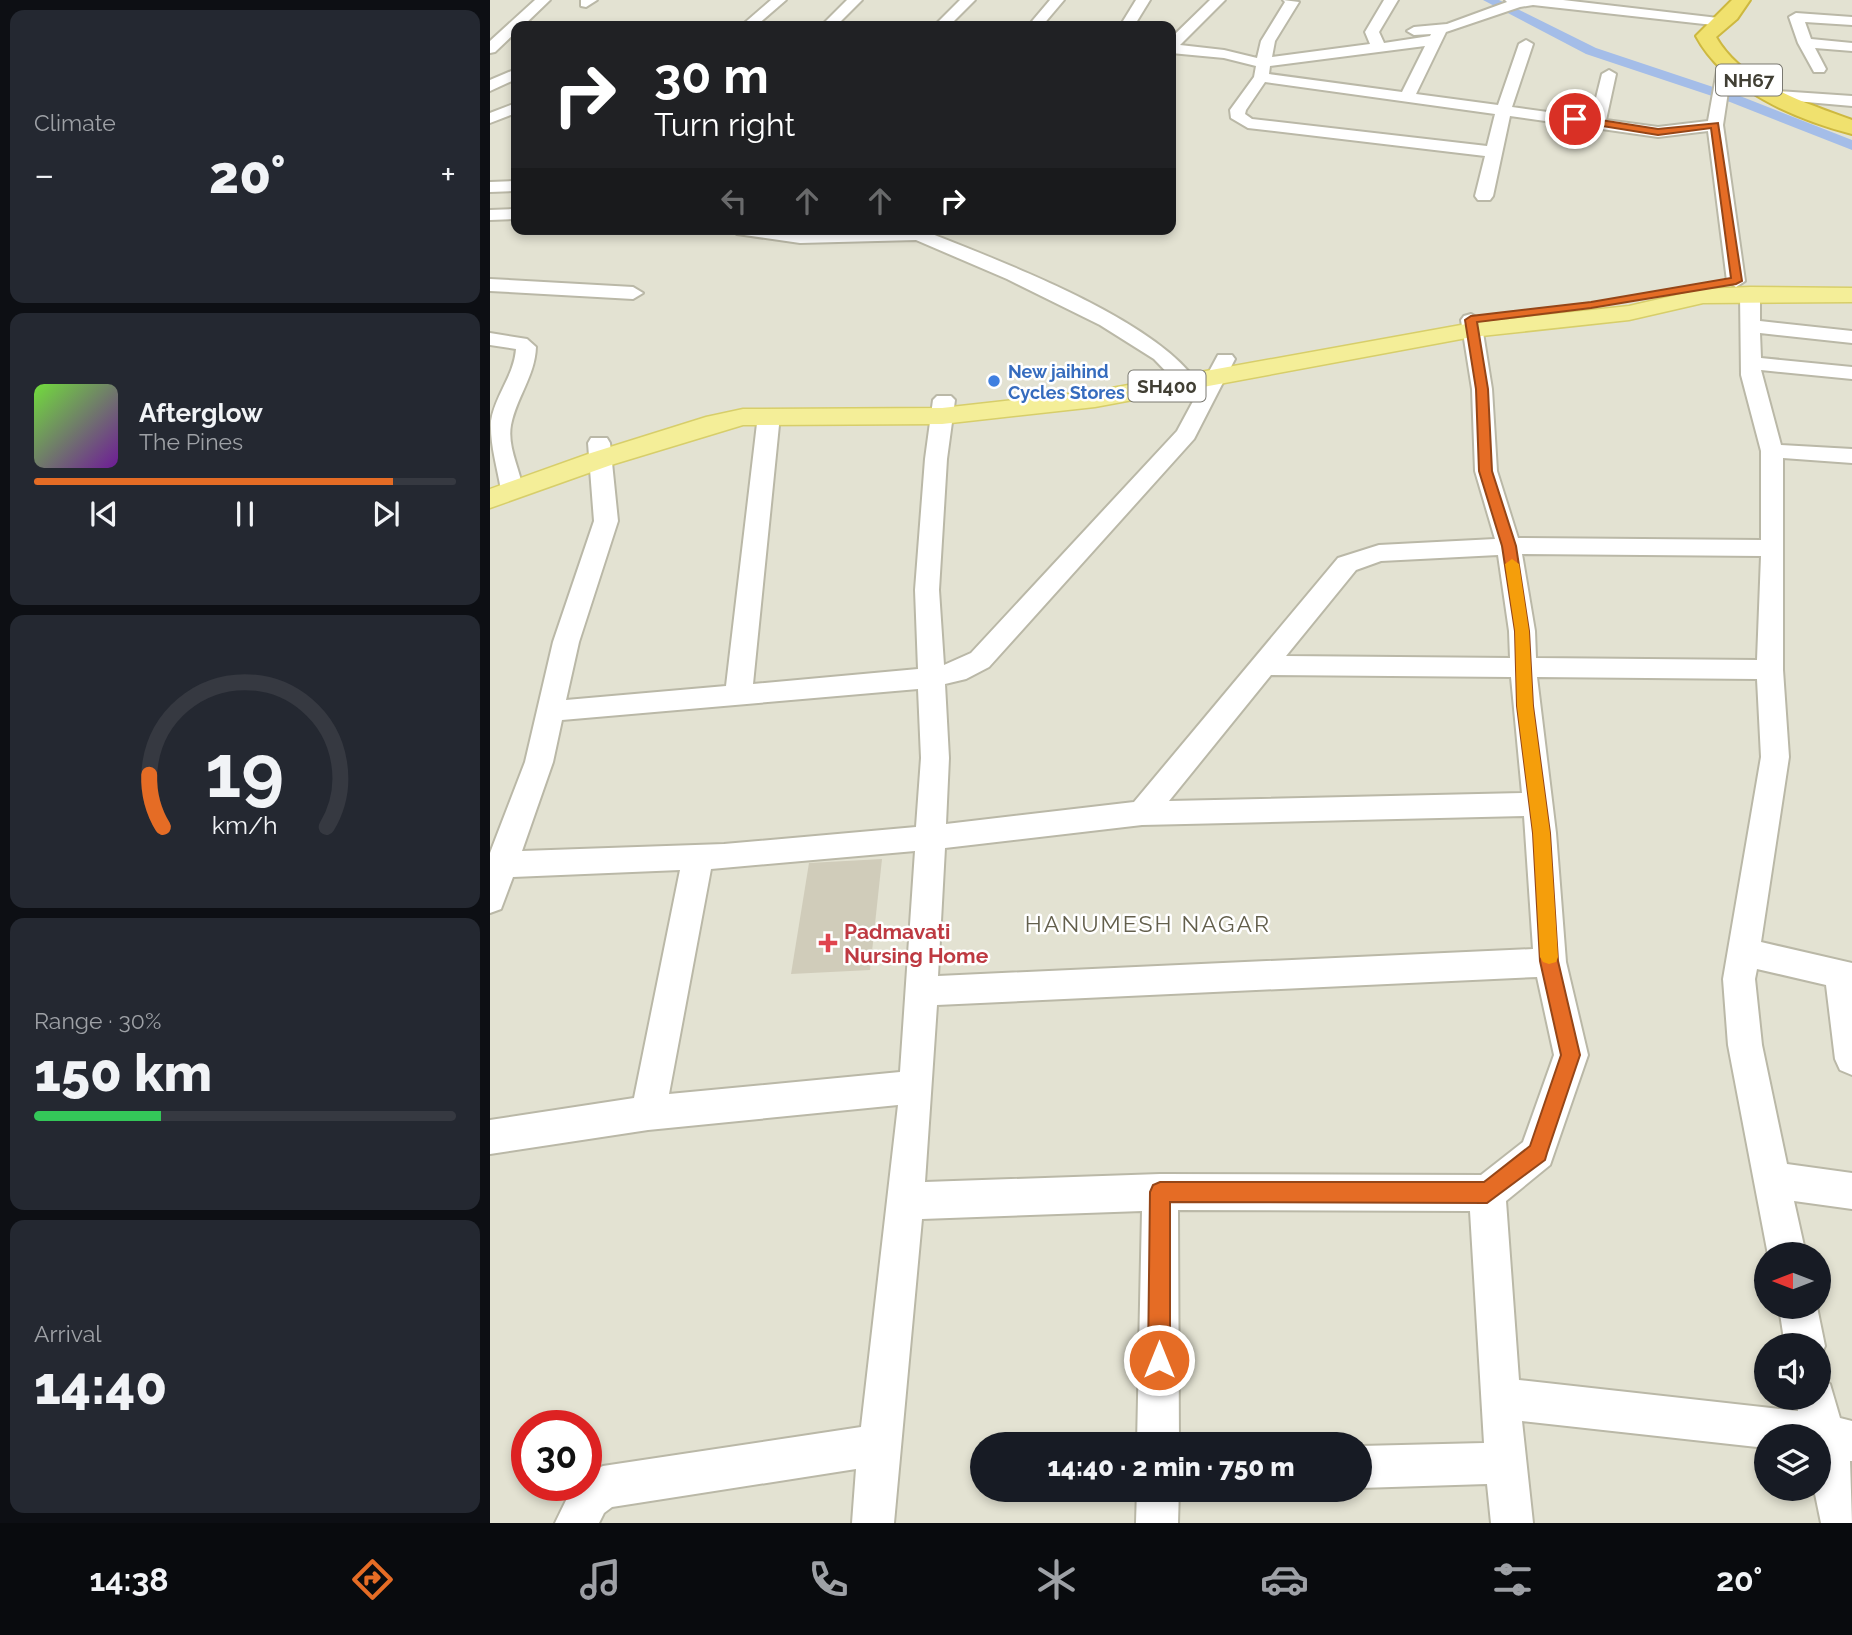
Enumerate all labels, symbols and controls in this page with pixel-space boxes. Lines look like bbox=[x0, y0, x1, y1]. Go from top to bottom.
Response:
text: 30 m bbox=[654, 47, 769, 104]
icon: right bbox=[539, 49, 630, 140]
road number: NH67 bbox=[1716, 64, 1782, 96]
pin bbox=[1545, 89, 1605, 149]
icon: arrive bbox=[1556, 100, 1594, 138]
text: Turn right bbox=[654, 106, 795, 143]
text: Climate bbox=[34, 109, 116, 136]
text: 20° bbox=[209, 144, 286, 205]
text: − bbox=[34, 152, 54, 197]
text: + bbox=[440, 152, 456, 197]
icon: left bbox=[715, 182, 753, 220]
icon: ahead bbox=[788, 182, 826, 220]
icon: ahead bbox=[861, 182, 899, 220]
icon: right bbox=[934, 182, 972, 220]
place label: New jaihind Cycles Stores bbox=[1008, 361, 1125, 403]
road number: SH400 bbox=[1128, 370, 1206, 402]
marker: New jaihind Cycles Stores bbox=[986, 373, 1002, 389]
text: Afterglow bbox=[139, 398, 263, 428]
text: The Pines bbox=[139, 428, 243, 455]
icon: previous bbox=[85, 495, 123, 533]
icon: pause bbox=[226, 495, 264, 533]
icon: next bbox=[367, 495, 405, 533]
text: 19 bbox=[206, 730, 284, 815]
text: km/h bbox=[212, 810, 278, 840]
district label: HANUMESH NAGAR bbox=[1025, 910, 1271, 937]
place label: Padmavati Nursing Home bbox=[844, 919, 989, 968]
marker: Padmavati Nursing Home bbox=[818, 933, 838, 953]
text: Range · 30% bbox=[34, 1007, 161, 1034]
text: 150 km bbox=[34, 1042, 212, 1103]
north arrow bbox=[1754, 1242, 1830, 1320]
map controls bbox=[1754, 1242, 1831, 1501]
text: Arrival bbox=[34, 1320, 101, 1347]
position arrow bbox=[1122, 1323, 1196, 1397]
button: sound bbox=[1754, 1333, 1831, 1410]
text: 14:40 bbox=[34, 1355, 167, 1416]
speed limit sign: 30 bbox=[511, 1410, 602, 1501]
button: layers bbox=[1754, 1424, 1831, 1501]
text: 14:40 · 2 min · 750 m bbox=[1047, 1452, 1295, 1482]
icon: directions bbox=[348, 1555, 397, 1604]
icon: music bbox=[576, 1555, 625, 1604]
icon: phone bbox=[804, 1555, 853, 1604]
icon: climate bbox=[1032, 1555, 1081, 1604]
icon: car bbox=[1260, 1555, 1309, 1604]
icon: filters bbox=[1488, 1555, 1537, 1604]
text: 14:38 bbox=[90, 1561, 169, 1598]
text: 20° bbox=[1716, 1561, 1762, 1598]

